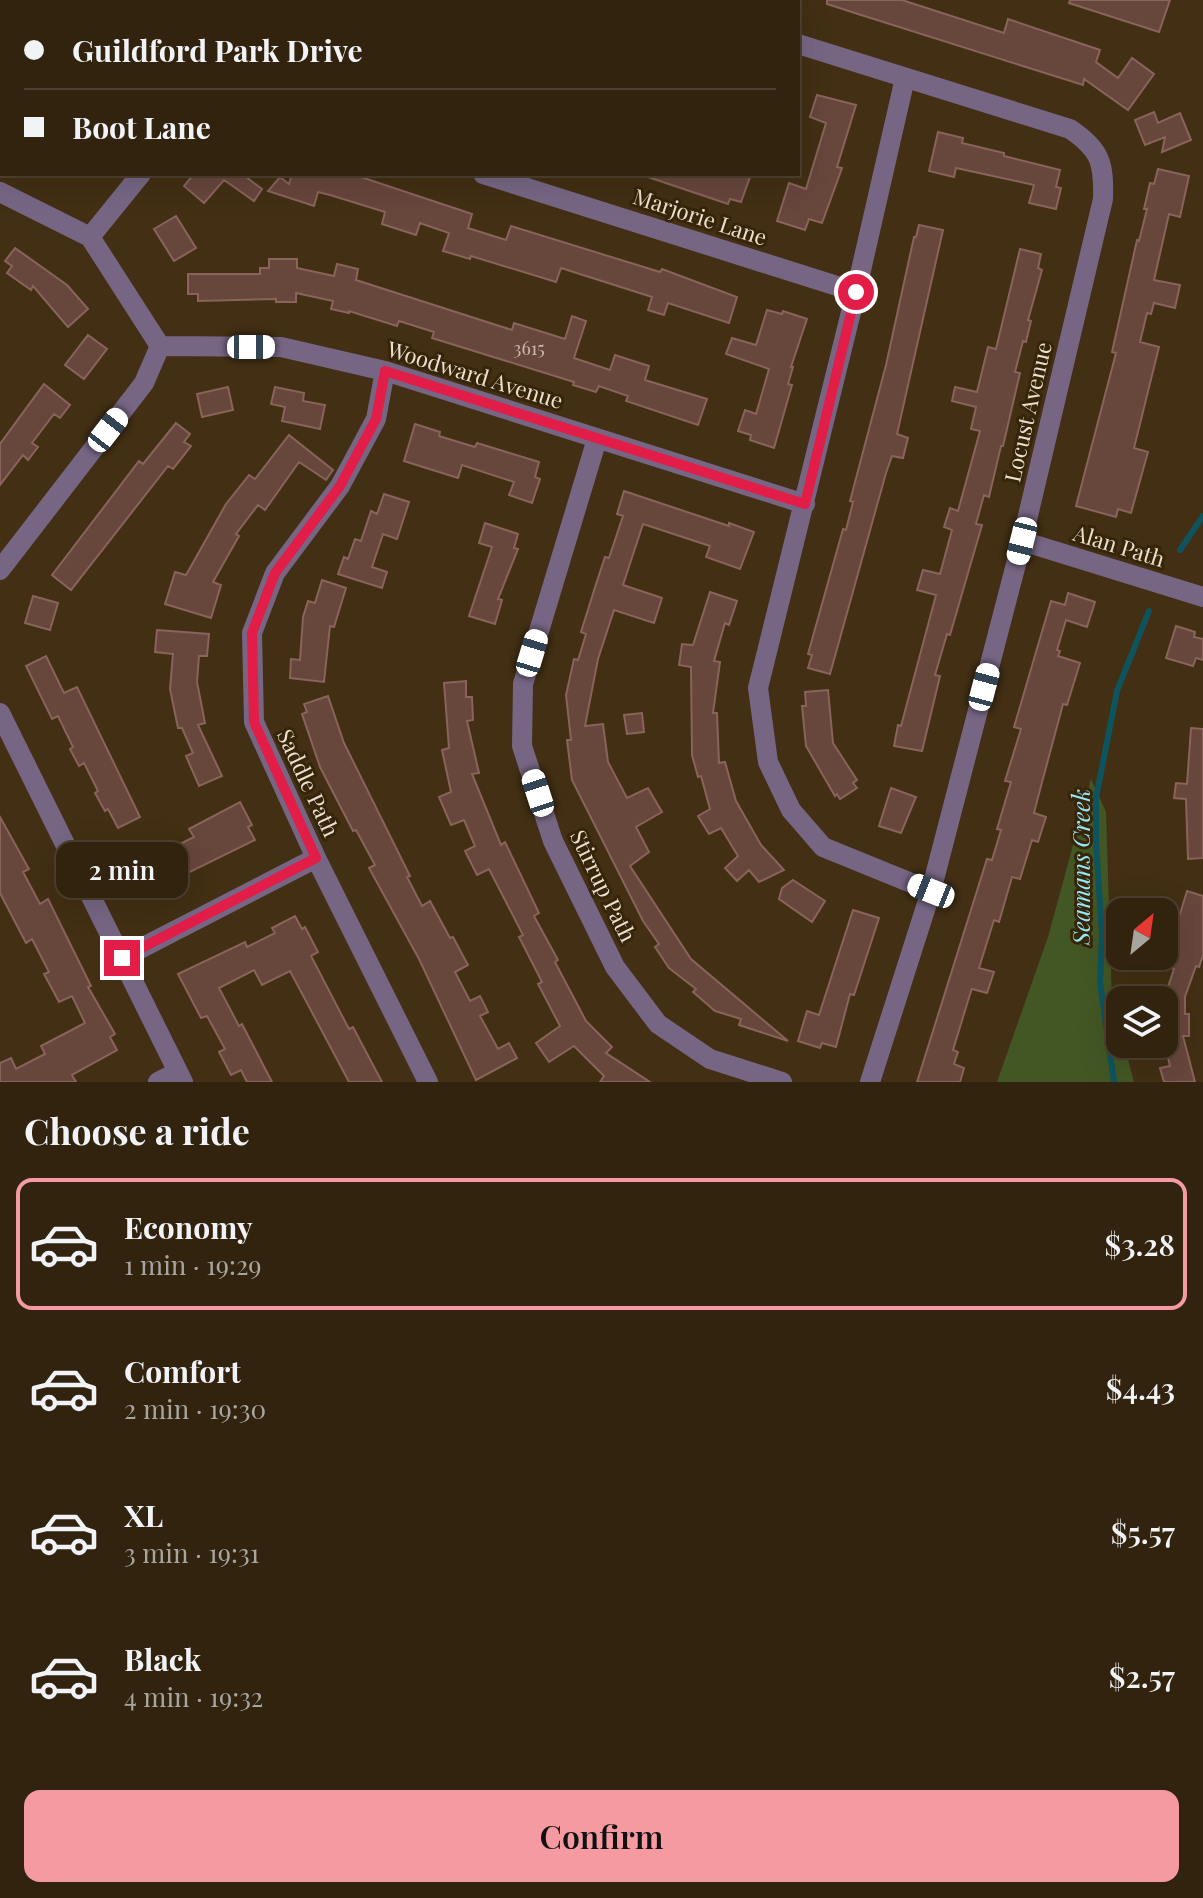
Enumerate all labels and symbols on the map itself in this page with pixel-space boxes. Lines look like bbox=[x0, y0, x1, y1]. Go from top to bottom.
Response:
street label: Marjorie Lane bbox=[630, 180, 771, 252]
route start bbox=[838, 274, 874, 310]
street label: Woodward Avenue bbox=[383, 333, 567, 415]
car bbox=[227, 335, 275, 359]
house number: 3615 bbox=[513, 336, 545, 360]
street label: Locust Avenue bbox=[996, 339, 1058, 485]
car bbox=[84, 404, 132, 456]
car bbox=[1005, 515, 1039, 567]
street label: Alan Path bbox=[1069, 517, 1169, 573]
car bbox=[514, 627, 550, 679]
car bbox=[966, 661, 1002, 713]
street label: Saddle Path bbox=[271, 724, 347, 841]
car bbox=[519, 766, 557, 820]
water label: Seamans Creek bbox=[1064, 789, 1096, 946]
street label: Stirrup Path bbox=[564, 825, 644, 947]
callout: 2 min bbox=[56, 842, 188, 898]
car bbox=[904, 871, 958, 911]
north arrow bbox=[1106, 898, 1178, 970]
route end bbox=[104, 940, 140, 976]

